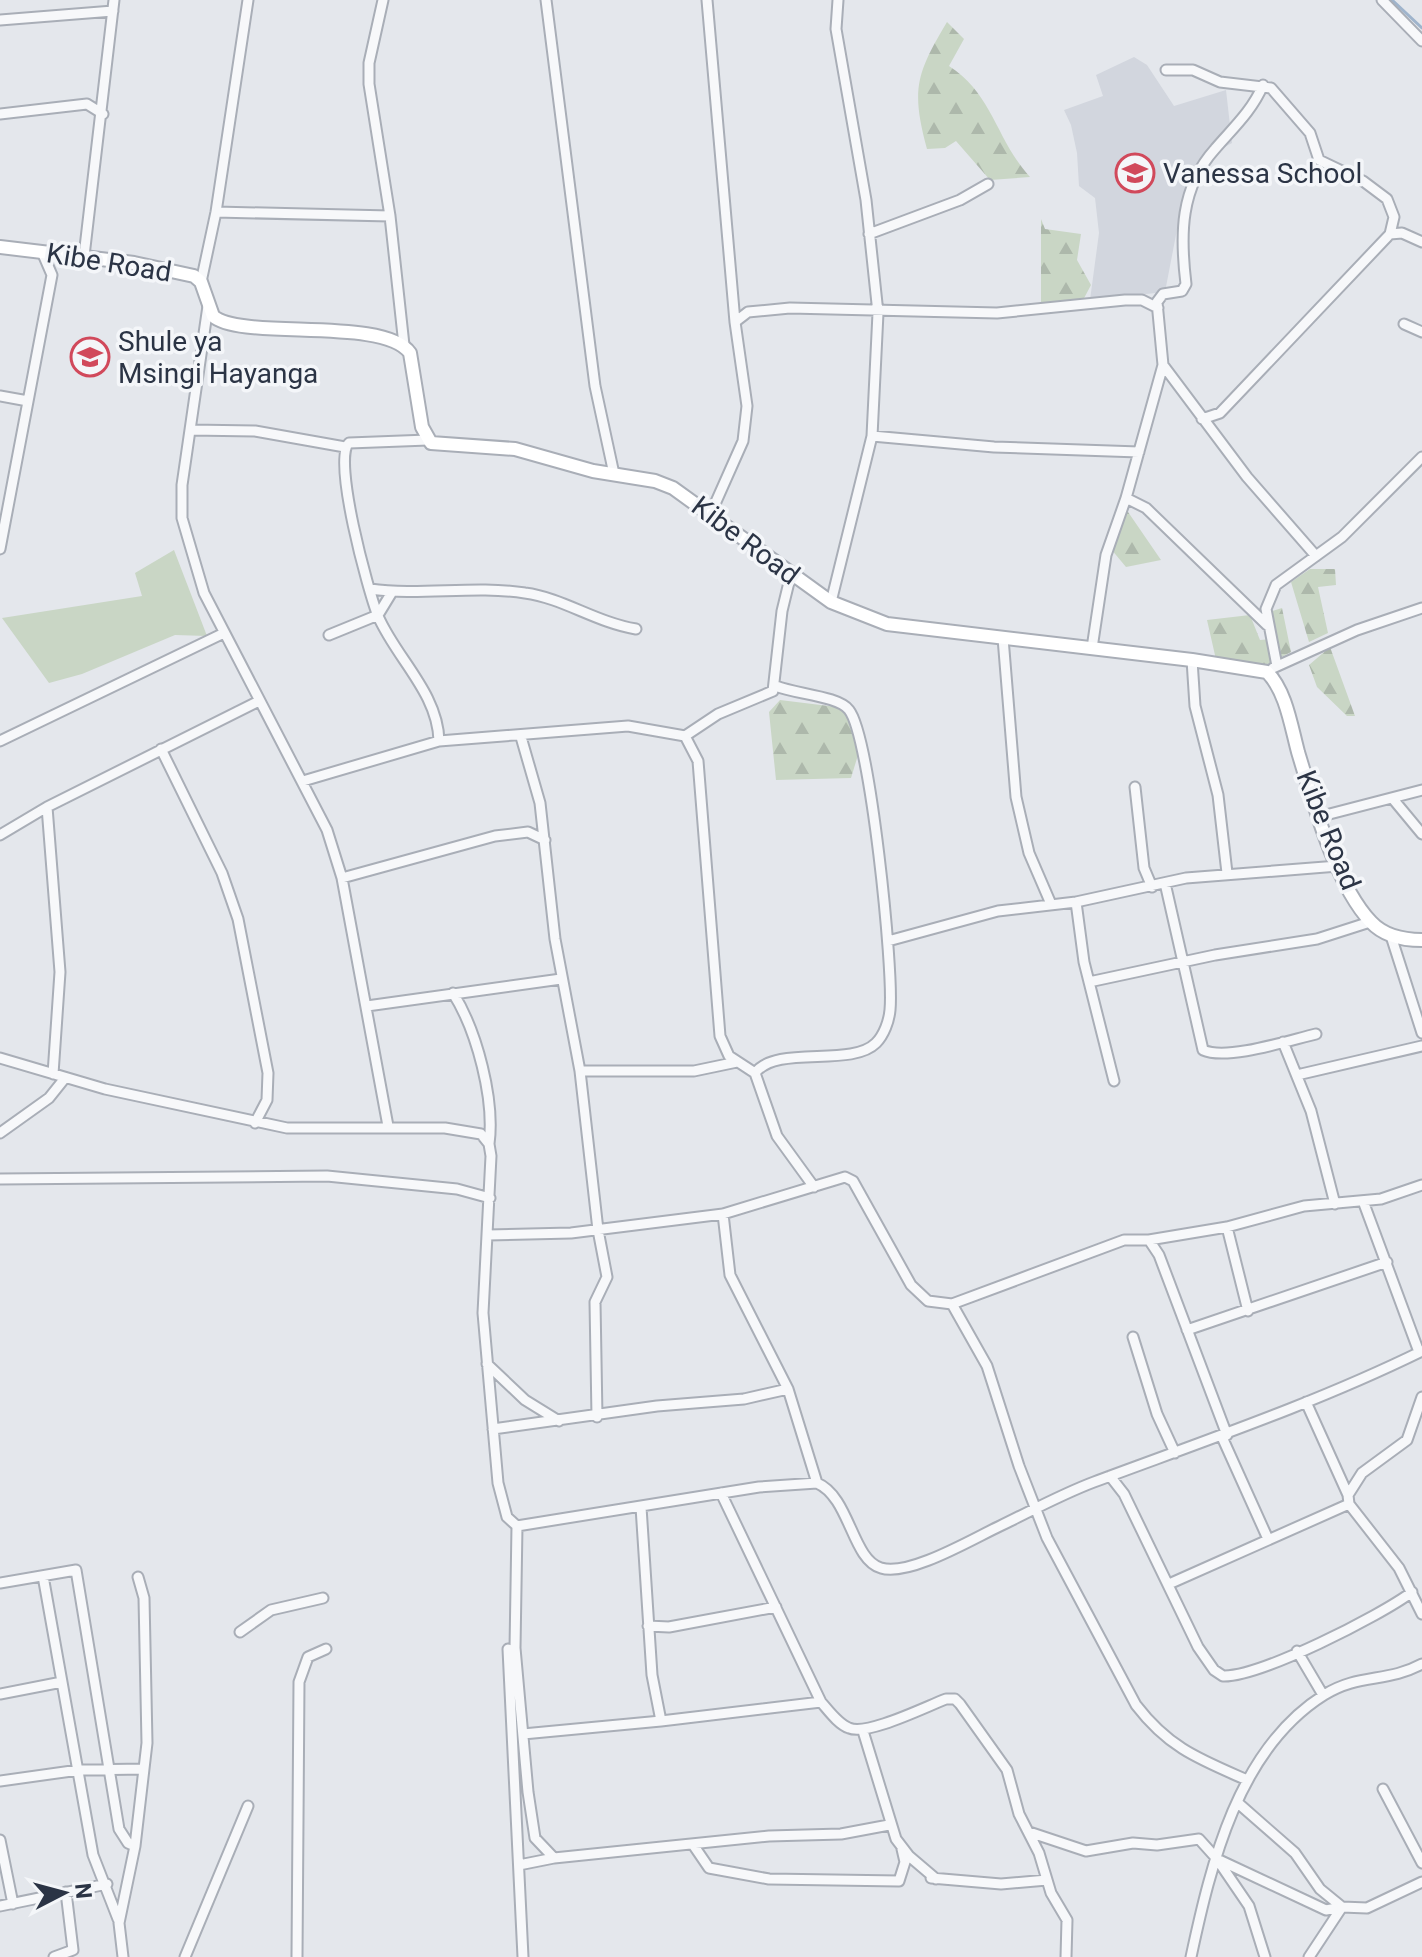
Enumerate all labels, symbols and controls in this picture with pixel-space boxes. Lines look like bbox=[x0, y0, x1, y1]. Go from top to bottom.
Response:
school or university icon: Vanessa School bbox=[1114, 152, 1156, 194]
place label: Vanessa School bbox=[1163, 157, 1362, 190]
street label: Kibe Road bbox=[44, 236, 174, 289]
place label: Shule ya Msingi Hayanga bbox=[118, 325, 318, 390]
school or university icon: Shule ya Msingi Hayanga bbox=[69, 336, 111, 378]
street label: Kibe Road bbox=[685, 489, 806, 592]
street label: Kibe Road bbox=[1290, 766, 1367, 895]
north arrow bbox=[24, 1853, 104, 1933]
text: N bbox=[70, 1882, 97, 1900]

